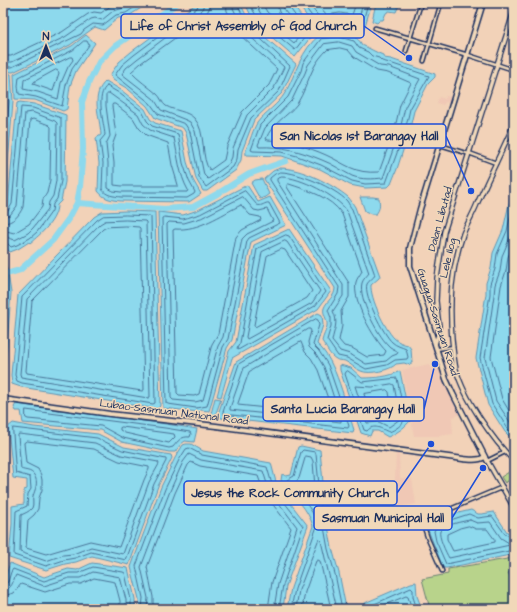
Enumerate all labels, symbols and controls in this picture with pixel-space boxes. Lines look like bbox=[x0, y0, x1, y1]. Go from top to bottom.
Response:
callout: Life of Christ Assembly of God Church bbox=[121, 14, 364, 38]
text: Life of Christ Assembly of God Church bbox=[130, 18, 357, 36]
north arrow bbox=[26, 26, 66, 66]
text: N bbox=[43, 29, 50, 44]
callout: San Nicolas 1st Barangay Hall bbox=[272, 124, 446, 148]
text: San Nicolas 1st Barangay Hall bbox=[279, 128, 438, 147]
street label: Dalan Libutad bbox=[424, 185, 456, 253]
street label: Lele Ilog bbox=[436, 236, 461, 280]
street label: Guagua-Sasmuan Road bbox=[413, 266, 463, 378]
street label: Lubao-Sasmuan National Road bbox=[99, 395, 250, 429]
callout: Santa Lucia Barangay Hall bbox=[263, 397, 424, 421]
text: Santa Lucia Barangay Hall bbox=[270, 401, 415, 420]
callout: Jesus the Rock Community Church bbox=[184, 481, 397, 505]
text: Jesus the Rock Community Church bbox=[190, 485, 390, 503]
callout: Sasmuan Municipal Hall bbox=[314, 506, 452, 530]
text: Sasmuan Municipal Hall bbox=[321, 510, 444, 528]

